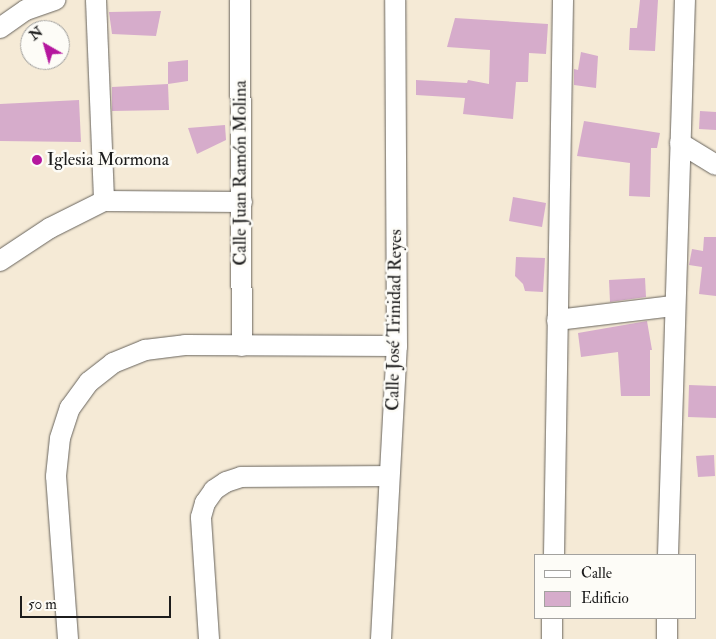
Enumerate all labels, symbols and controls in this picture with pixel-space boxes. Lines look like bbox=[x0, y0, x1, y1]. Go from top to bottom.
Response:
north arrow bbox=[20, 20, 70, 70]
text: N bbox=[26, 23, 46, 44]
street label: Calle Juan Ramón Molina bbox=[230, 80, 252, 266]
place label: Iglesia Mormona bbox=[47, 149, 169, 171]
marker: Iglesia Mormona bbox=[31, 154, 43, 166]
street label: Calle José Trinidad Reyes bbox=[383, 229, 407, 411]
legend bbox=[534, 554, 696, 619]
text: Calle bbox=[581, 564, 612, 583]
scale bar bbox=[22, 586, 174, 618]
text: Edificio bbox=[581, 589, 629, 608]
text: 50 m bbox=[28, 595, 57, 614]

